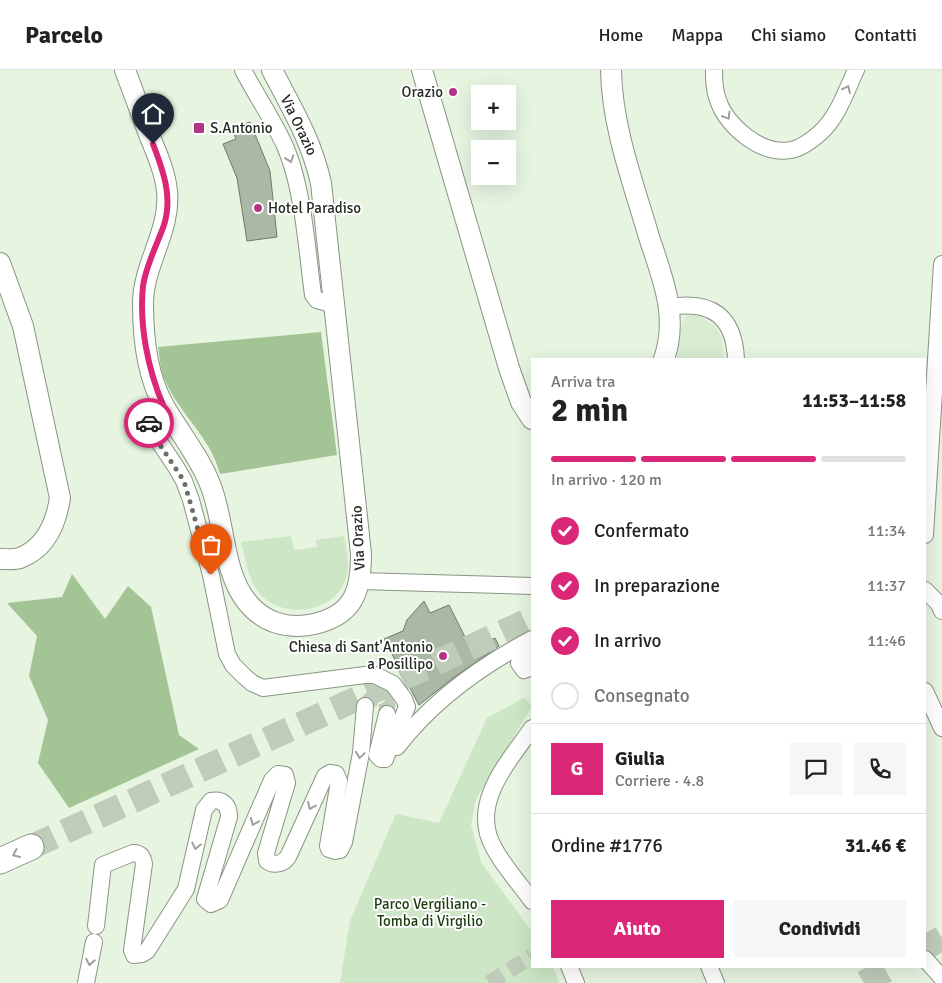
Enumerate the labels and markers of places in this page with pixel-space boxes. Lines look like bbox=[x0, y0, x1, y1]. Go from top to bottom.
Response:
place label: Orazio bbox=[402, 83, 443, 101]
marker: Orazio bbox=[447, 86, 459, 98]
pin bbox=[132, 93, 174, 144]
place label: S.Antonio bbox=[210, 119, 273, 137]
marker: S.Antonio bbox=[192, 121, 206, 135]
place label: Hotel Paradiso bbox=[268, 199, 361, 217]
marker: Hotel Paradiso bbox=[252, 202, 264, 214]
pin bbox=[190, 524, 232, 575]
place label: Chiesa di Sant'Antonio a Posillipo bbox=[289, 638, 433, 673]
marker: Chiesa di Sant'Antonio a Posillipo bbox=[437, 650, 449, 662]

